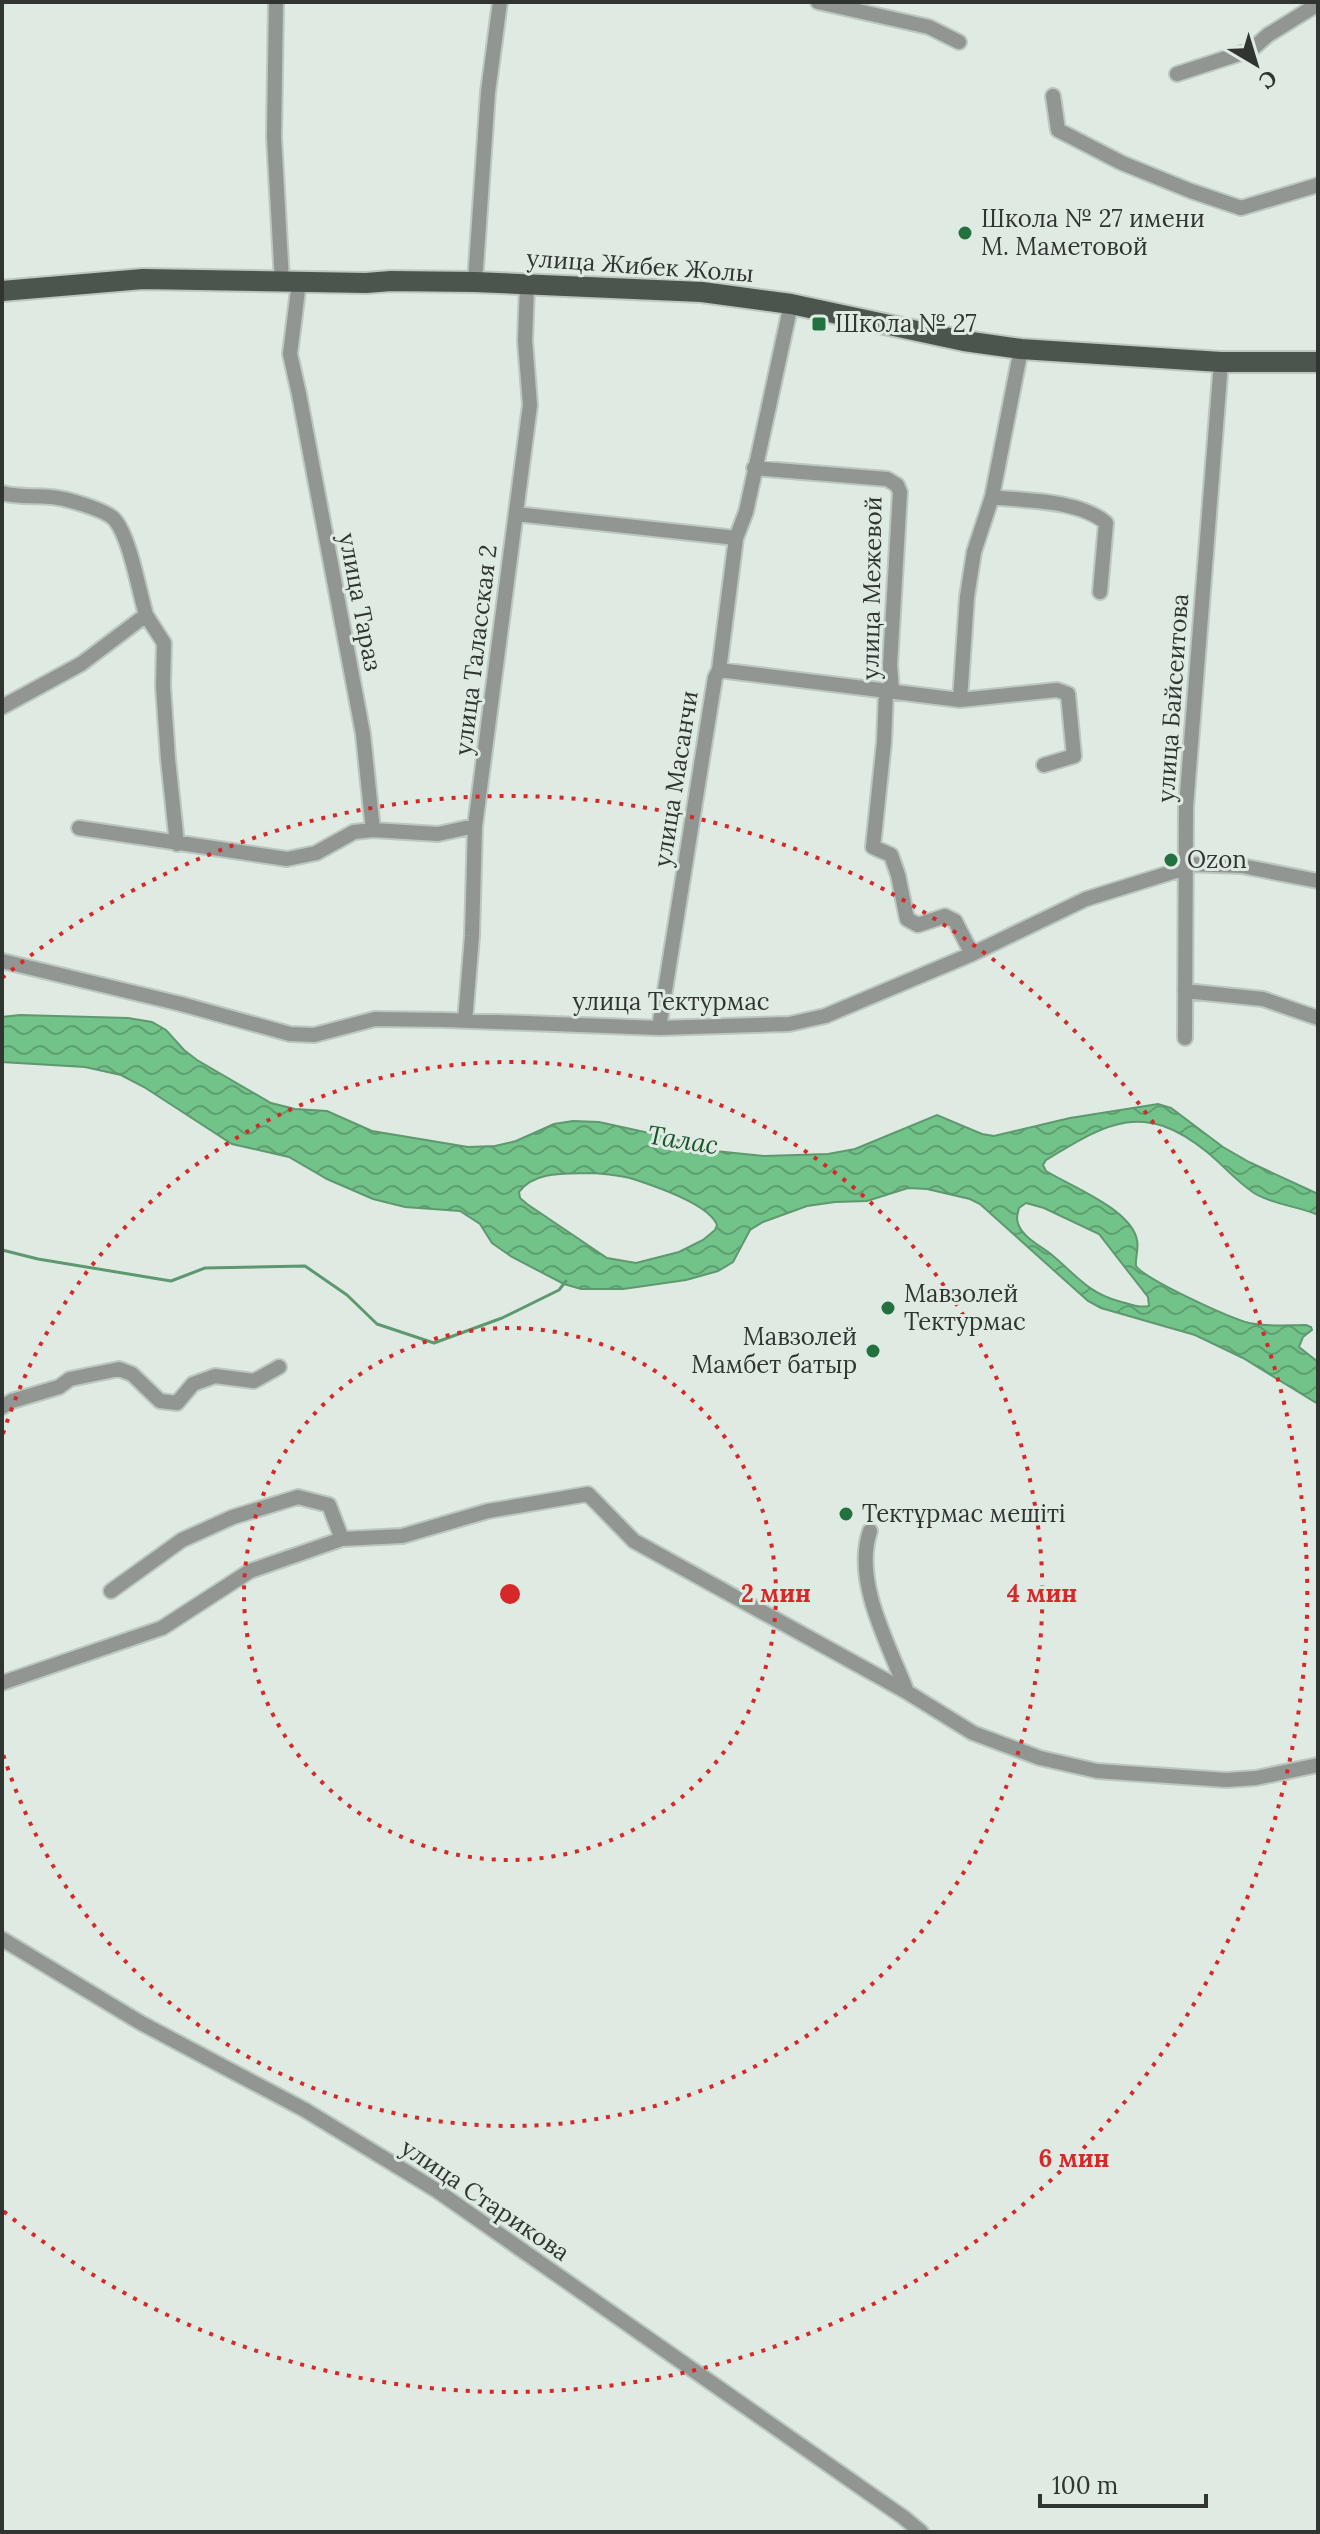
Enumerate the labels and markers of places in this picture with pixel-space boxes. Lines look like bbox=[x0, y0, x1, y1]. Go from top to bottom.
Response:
place label: Школа № 27 имени М. Маметовой bbox=[981, 203, 1205, 262]
marker: Школа № 27 имени М. Маметовой bbox=[956, 224, 974, 242]
place label: Школа № 27 bbox=[835, 308, 977, 339]
marker: Школа № 27 bbox=[810, 315, 828, 333]
place label: Ozon bbox=[1187, 844, 1247, 875]
marker: Ozon bbox=[1162, 851, 1180, 869]
place label: Мавзолей Тектурмас bbox=[904, 1278, 1026, 1337]
marker: Мавзолей Тектурмас bbox=[879, 1299, 897, 1317]
place label: Мавзолей Мамбет батыр bbox=[691, 1321, 857, 1380]
marker: Мавзолей Мамбет батыр bbox=[864, 1342, 882, 1360]
place label: Тектұрмас мешіті bbox=[862, 1498, 1066, 1529]
marker: Тектұрмас мешіті bbox=[837, 1505, 855, 1523]
centre of rings bbox=[496, 1580, 524, 1608]

